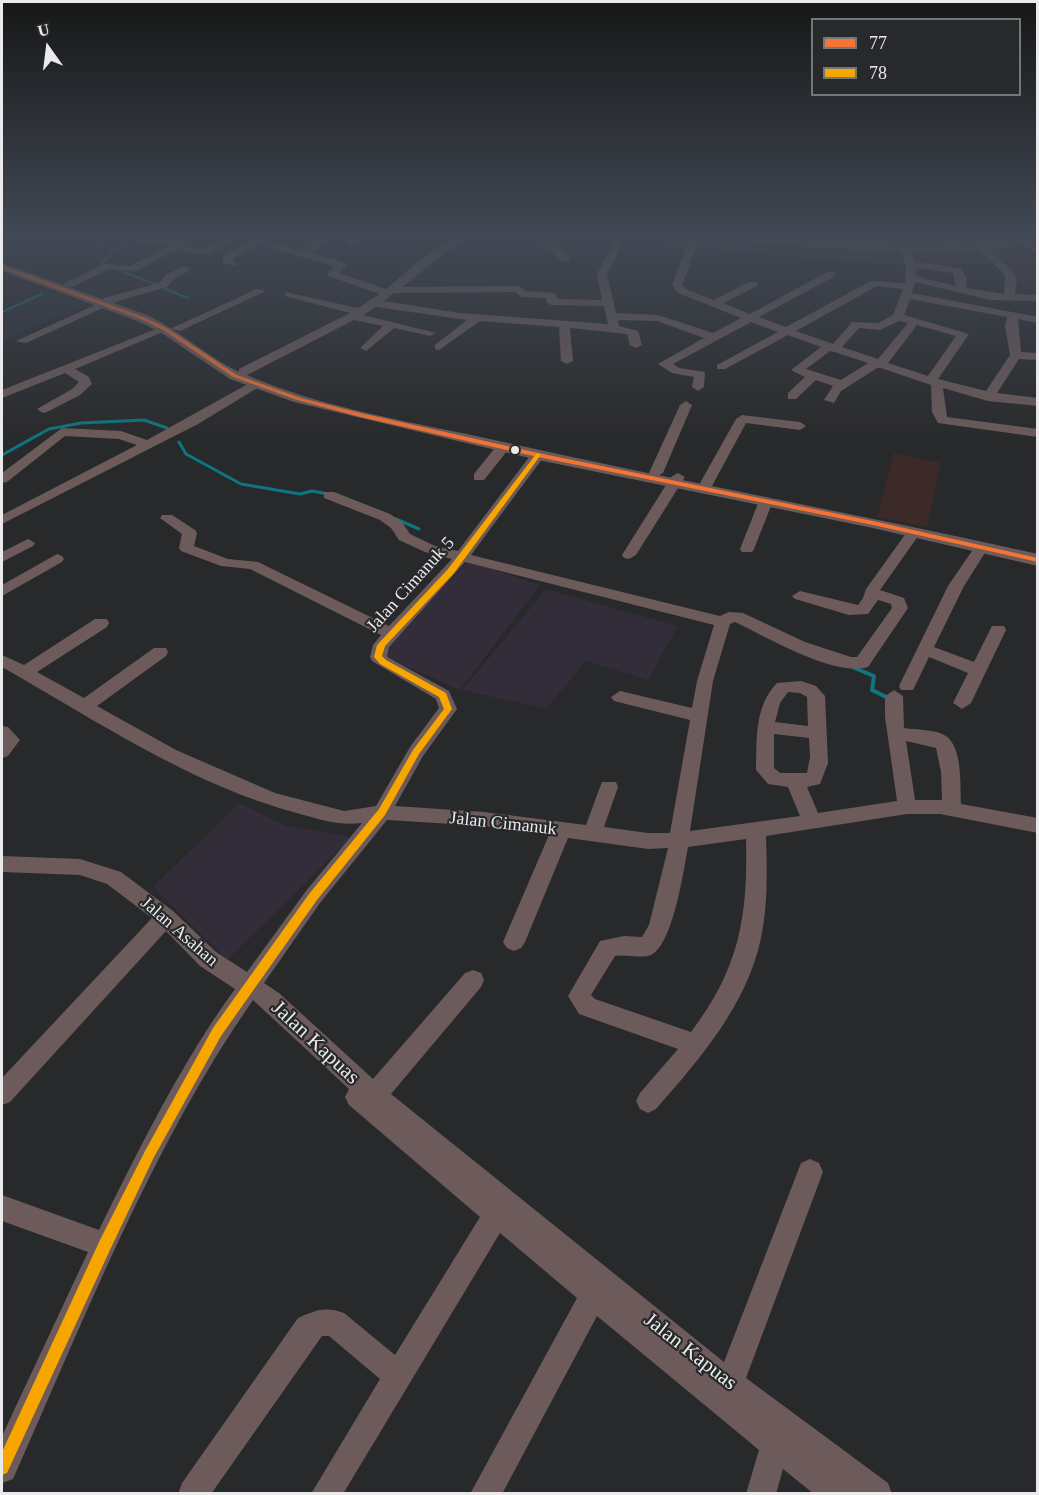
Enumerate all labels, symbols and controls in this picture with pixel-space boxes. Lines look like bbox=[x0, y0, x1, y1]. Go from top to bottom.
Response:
north arrow bbox=[18, 18, 78, 78]
legend bbox=[811, 18, 1021, 96]
text: U bbox=[36, 20, 51, 40]
text: 77 bbox=[869, 33, 887, 53]
text: 78 bbox=[869, 63, 887, 83]
unlabelled marker bbox=[509, 444, 521, 456]
street label: Jalan Cimanuk 5 bbox=[362, 533, 460, 637]
street label: Jalan Cimanuk bbox=[448, 808, 558, 840]
street label: Jalan Asahan bbox=[136, 893, 222, 971]
street label: Jalan Kapuas bbox=[266, 996, 364, 1090]
street label: Jalan Kapuas bbox=[638, 1308, 742, 1396]

